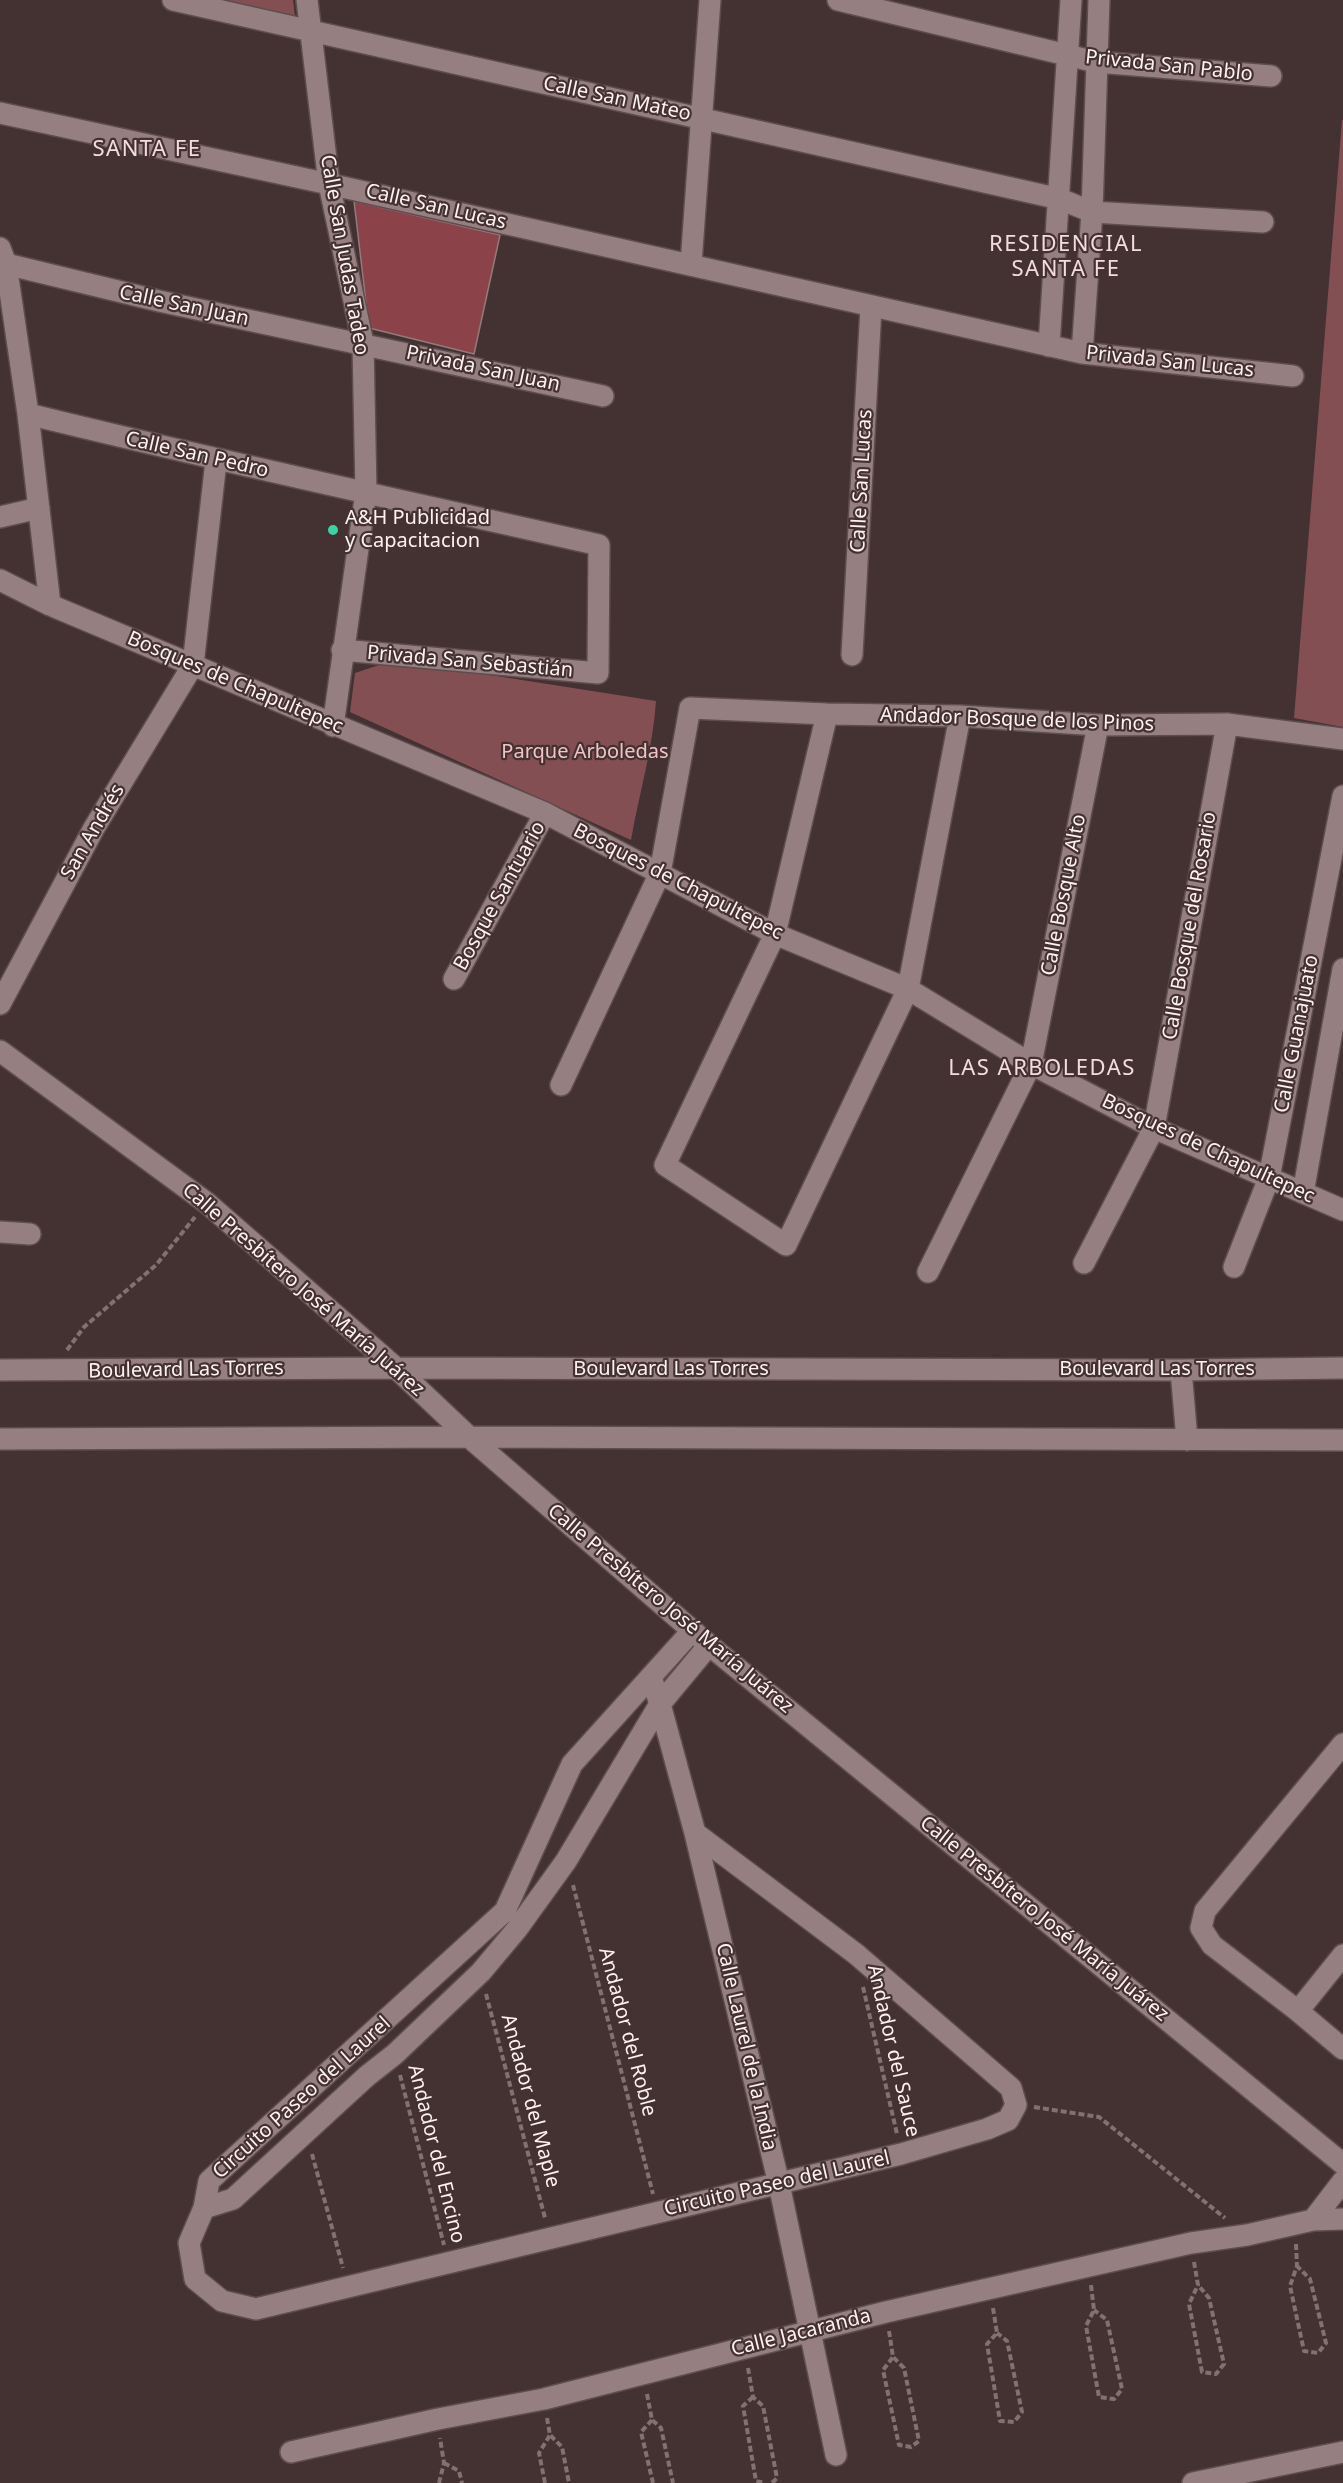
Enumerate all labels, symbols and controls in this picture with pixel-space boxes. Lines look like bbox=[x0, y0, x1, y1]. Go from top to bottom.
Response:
street label: Privada San Pablo bbox=[1084, 45, 1254, 87]
street label: Calle San Mateo bbox=[541, 72, 693, 126]
district label: SANTA FE bbox=[93, 137, 201, 163]
street label: Calle San Judas Tadeo bbox=[315, 153, 373, 357]
street label: Calle San Lucas bbox=[363, 179, 509, 235]
district label: RESIDENCIAL SANTA FE bbox=[989, 232, 1143, 284]
street label: Calle San Juan bbox=[117, 281, 251, 331]
street label: Privada San Juan bbox=[404, 341, 562, 397]
street label: Privada San Lucas bbox=[1085, 341, 1255, 383]
street label: Calle San Lucas bbox=[846, 409, 878, 553]
street label: Calle San Pedro bbox=[123, 427, 271, 483]
place label: A&H Publicidad y Capacitacion bbox=[345, 506, 490, 553]
marker: A&H Publicidad y Capacitacion bbox=[326, 523, 340, 537]
street label: Bosques de Chapultepec bbox=[124, 627, 346, 739]
street label: Privada San Sebastián bbox=[366, 641, 574, 683]
street label: Andador Bosque de los Pinos bbox=[879, 703, 1155, 737]
park label: Parque Arboledas bbox=[501, 740, 669, 764]
street label: San Andrés bbox=[56, 780, 130, 884]
street label: Calle Bosque del Rosario bbox=[1158, 810, 1222, 1042]
street label: Calle Bosque Alto bbox=[1037, 812, 1091, 978]
street label: Bosque Santuario bbox=[449, 817, 551, 975]
street label: Bosques de Chapultepec bbox=[569, 819, 787, 945]
street label: Calle Guanajuato bbox=[1270, 953, 1324, 1115]
district label: LAS ARBOLEDAS bbox=[948, 1056, 1136, 1082]
street label: Bosques de Chapultepec bbox=[1098, 1089, 1318, 1209]
street label: Calle Presbítero José María Juárez bbox=[177, 1178, 429, 1402]
street label: Boulevard Las Torres bbox=[88, 1356, 284, 1384]
street label: Boulevard Las Torres bbox=[573, 1357, 769, 1381]
street label: Boulevard Las Torres bbox=[1059, 1357, 1255, 1381]
street label: Calle Presbítero José María Juárez bbox=[542, 1499, 798, 1719]
street label: Calle Presbítero José María Juárez bbox=[915, 1811, 1173, 2027]
street label: Calle Laurel de la India bbox=[710, 1941, 782, 2153]
street label: Andador del Roble bbox=[593, 1945, 661, 2119]
street label: Andador del Sauce bbox=[862, 1963, 924, 2139]
street label: Circuito Paseo del Laurel bbox=[208, 2012, 396, 2184]
street label: Andador del Maple bbox=[495, 2012, 565, 2190]
street label: Andador del Encino bbox=[402, 2062, 470, 2246]
street label: Circuito Paseo del Laurel bbox=[662, 2146, 892, 2222]
street label: Calle Jacaranda bbox=[729, 2304, 873, 2362]

